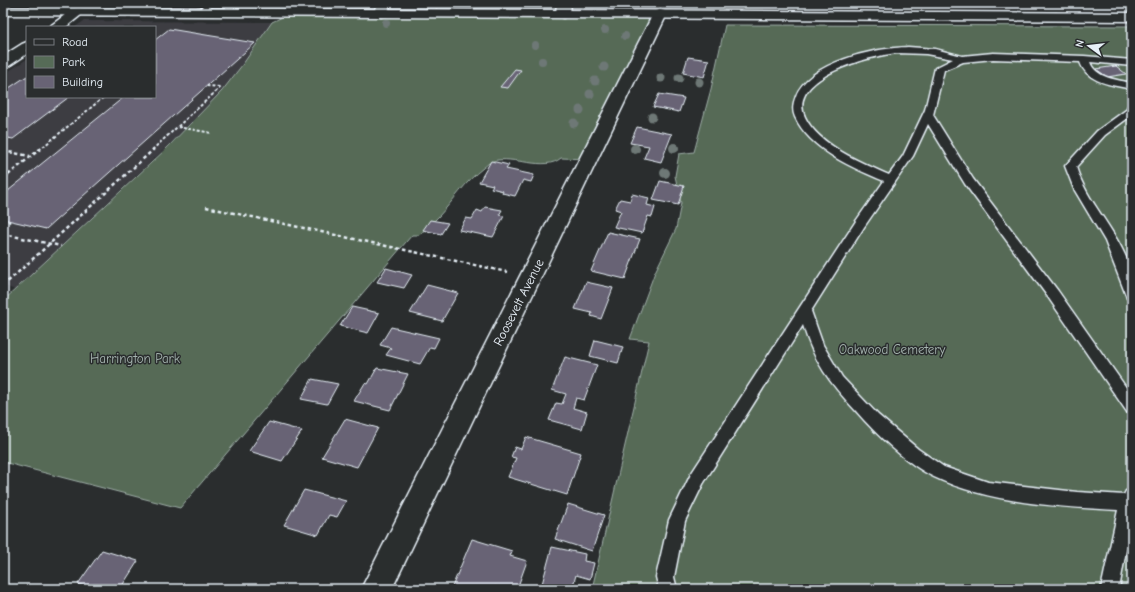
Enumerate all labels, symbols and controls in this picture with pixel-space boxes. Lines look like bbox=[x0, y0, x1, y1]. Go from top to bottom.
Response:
legend bbox=[26, 26, 156, 98]
north arrow bbox=[1069, 26, 1109, 66]
text: Road bbox=[62, 35, 88, 49]
text: N bbox=[1073, 38, 1087, 49]
text: Park bbox=[62, 55, 85, 69]
text: Building bbox=[62, 75, 103, 89]
street label: Roosevelt Avenue bbox=[490, 256, 547, 348]
park label: Oakwood Cemetery bbox=[839, 342, 945, 357]
park label: Harrington Park bbox=[90, 351, 181, 366]

